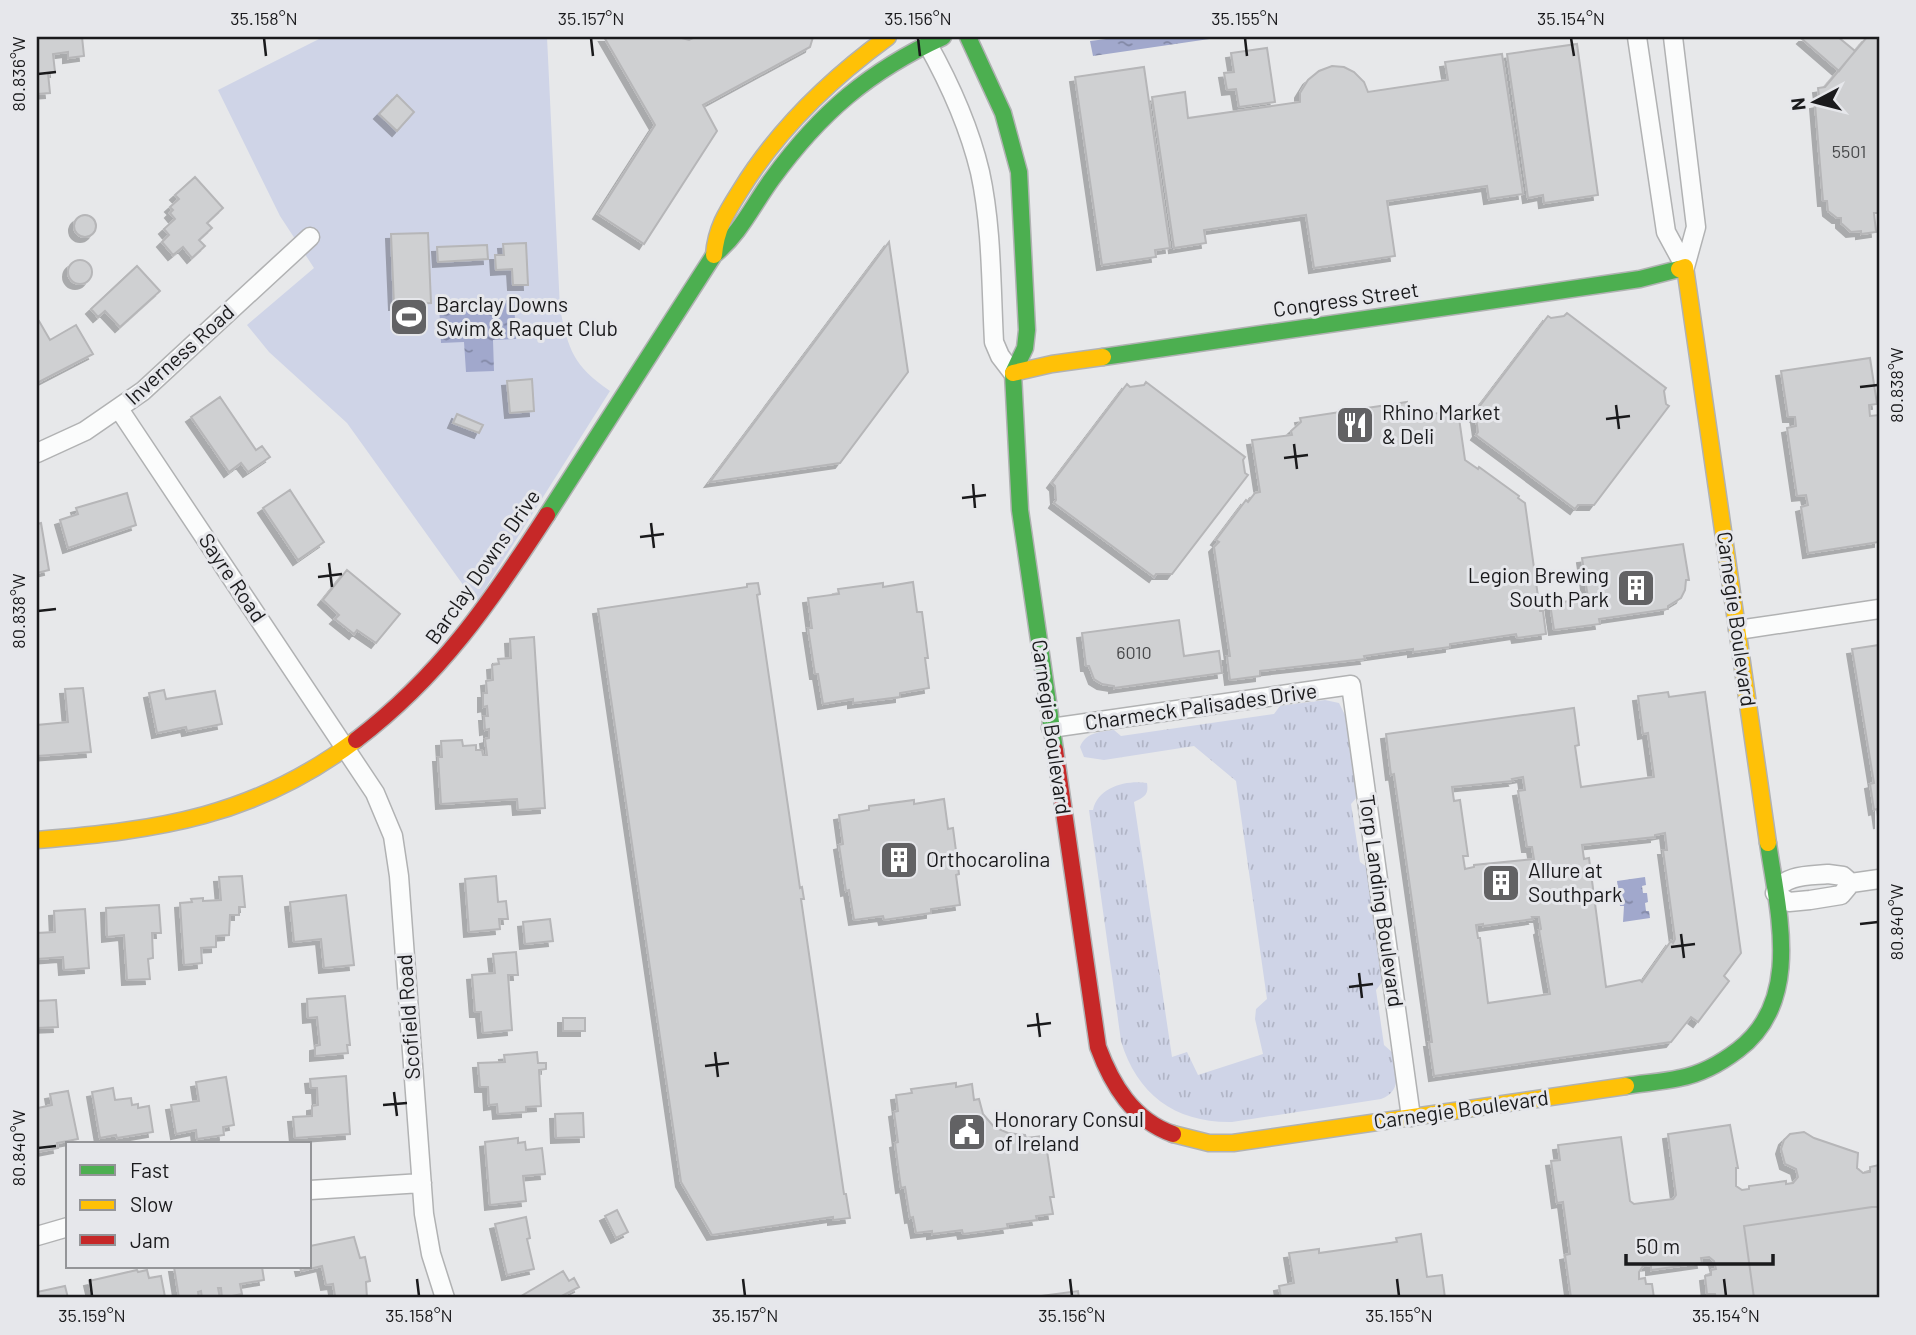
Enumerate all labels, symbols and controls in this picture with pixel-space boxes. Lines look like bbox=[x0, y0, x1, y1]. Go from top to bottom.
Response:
text: 35.158°N bbox=[230, 7, 298, 29]
text: 35.157°N bbox=[558, 7, 624, 29]
text: 35.156°N bbox=[884, 7, 952, 29]
text: 35.155°N bbox=[1211, 7, 1279, 29]
text: 35.154°N bbox=[1537, 7, 1605, 29]
text: 80.836°W bbox=[7, 36, 29, 112]
north arrow bbox=[1780, 66, 1850, 136]
text: N bbox=[1785, 96, 1810, 112]
house number: 5501 bbox=[1832, 140, 1866, 162]
street label: Congress Street bbox=[1271, 276, 1420, 321]
place label: Barclay Downs Swim & Raquet Club bbox=[436, 291, 618, 340]
sports icon: Barclay Downs Swim & Raquet Club bbox=[388, 296, 430, 338]
street label: Inverness Road bbox=[119, 299, 239, 409]
text: 80.838°W bbox=[1885, 347, 1907, 423]
place label: Rhino Market & Deli bbox=[1382, 399, 1501, 448]
restaurant icon: Rhino Market & Deli bbox=[1334, 404, 1376, 446]
street label: Barclay Downs Drive bbox=[419, 484, 545, 648]
street label: Sayre Road bbox=[194, 528, 272, 626]
street label: Carnegie Boulevard bbox=[1713, 530, 1762, 708]
place label: Legion Brewing South Park bbox=[1468, 562, 1609, 611]
building icon: Legion Brewing South Park bbox=[1615, 567, 1657, 609]
text: 80.838°W bbox=[7, 573, 29, 649]
street label: Carnegie Boulevard bbox=[1028, 638, 1077, 816]
house number: 6010 bbox=[1116, 641, 1152, 663]
street label: Charmeck Palisades Drive bbox=[1083, 677, 1318, 734]
street label: Torp Landing Boulevard bbox=[1355, 793, 1410, 1008]
building icon: Orthocarolina bbox=[878, 839, 920, 881]
place label: Orthocarolina bbox=[926, 846, 1050, 871]
place label: Allure at Southpark bbox=[1528, 857, 1622, 906]
building icon: Allure at Southpark bbox=[1480, 862, 1522, 904]
text: 80.840°W bbox=[1885, 883, 1907, 960]
street label: Scofield Road bbox=[391, 954, 424, 1081]
street label: Carnegie Boulevard bbox=[1372, 1084, 1550, 1133]
place label: Honorary Consul of Ireland bbox=[994, 1106, 1144, 1155]
text: 80.840°W bbox=[7, 1109, 29, 1186]
public building icon: Honorary Consul of Ireland bbox=[946, 1111, 988, 1153]
legend bbox=[66, 1142, 312, 1268]
text: Fast bbox=[130, 1157, 170, 1182]
text: Slow bbox=[130, 1191, 173, 1216]
scale bar bbox=[1626, 1223, 1772, 1267]
text: Jam bbox=[130, 1227, 170, 1252]
text: 50 m bbox=[1636, 1233, 1680, 1258]
text: 35.159°N bbox=[58, 1304, 126, 1326]
text: 35.158°N bbox=[385, 1304, 453, 1326]
text: 35.157°N bbox=[712, 1304, 778, 1326]
text: 35.156°N bbox=[1038, 1304, 1106, 1326]
text: 35.155°N bbox=[1365, 1304, 1433, 1326]
text: 35.154°N bbox=[1692, 1304, 1760, 1326]

